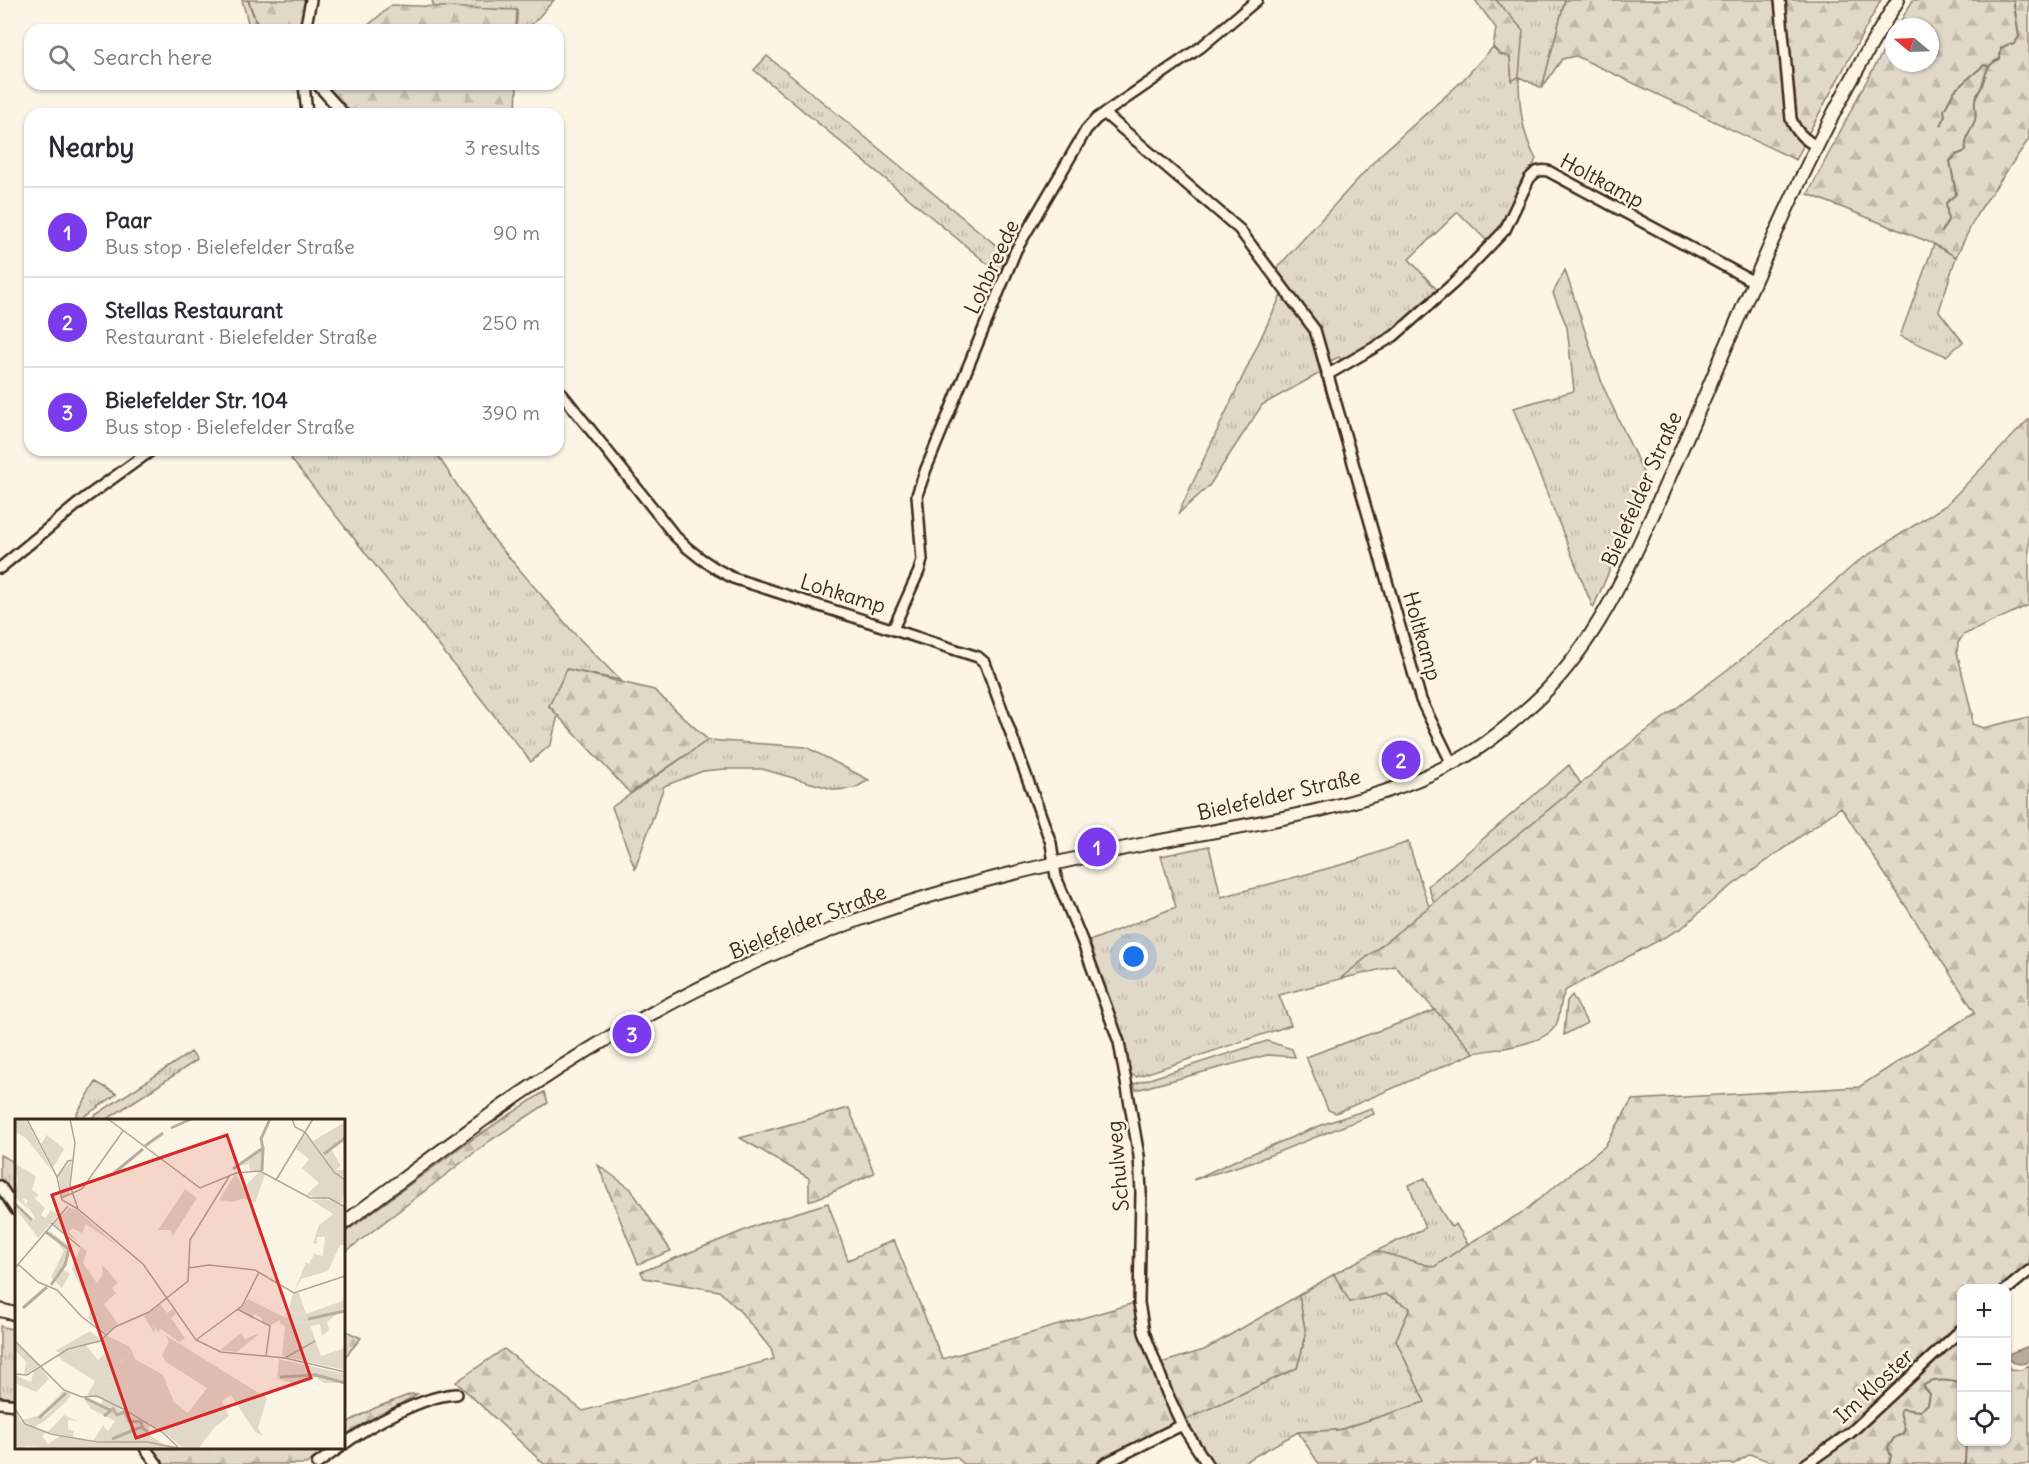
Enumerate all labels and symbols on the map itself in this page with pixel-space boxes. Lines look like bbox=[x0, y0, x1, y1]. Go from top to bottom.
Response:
north arrow bbox=[1885, 18, 1939, 72]
street label: Holtkamp bbox=[1555, 147, 1649, 214]
street label: Lohbreede bbox=[958, 215, 1025, 318]
street label: Bielefelder Straße bbox=[1595, 407, 1688, 570]
street label: Lohkamp bbox=[797, 568, 889, 619]
street label: Holtkamp bbox=[1397, 588, 1448, 684]
pin: 2 bbox=[1382, 738, 1420, 783]
street label: Bielefelder Straße bbox=[1195, 763, 1363, 826]
pin: 1 bbox=[1078, 824, 1116, 870]
street label: Bielefelder Straße bbox=[725, 878, 890, 965]
your location bbox=[1119, 942, 1148, 971]
pin: 3 bbox=[612, 1012, 652, 1056]
inset map bbox=[15, 1119, 345, 1449]
street label: Schulweg bbox=[1100, 1120, 1135, 1212]
street label: Im Kloster bbox=[1829, 1342, 1919, 1429]

